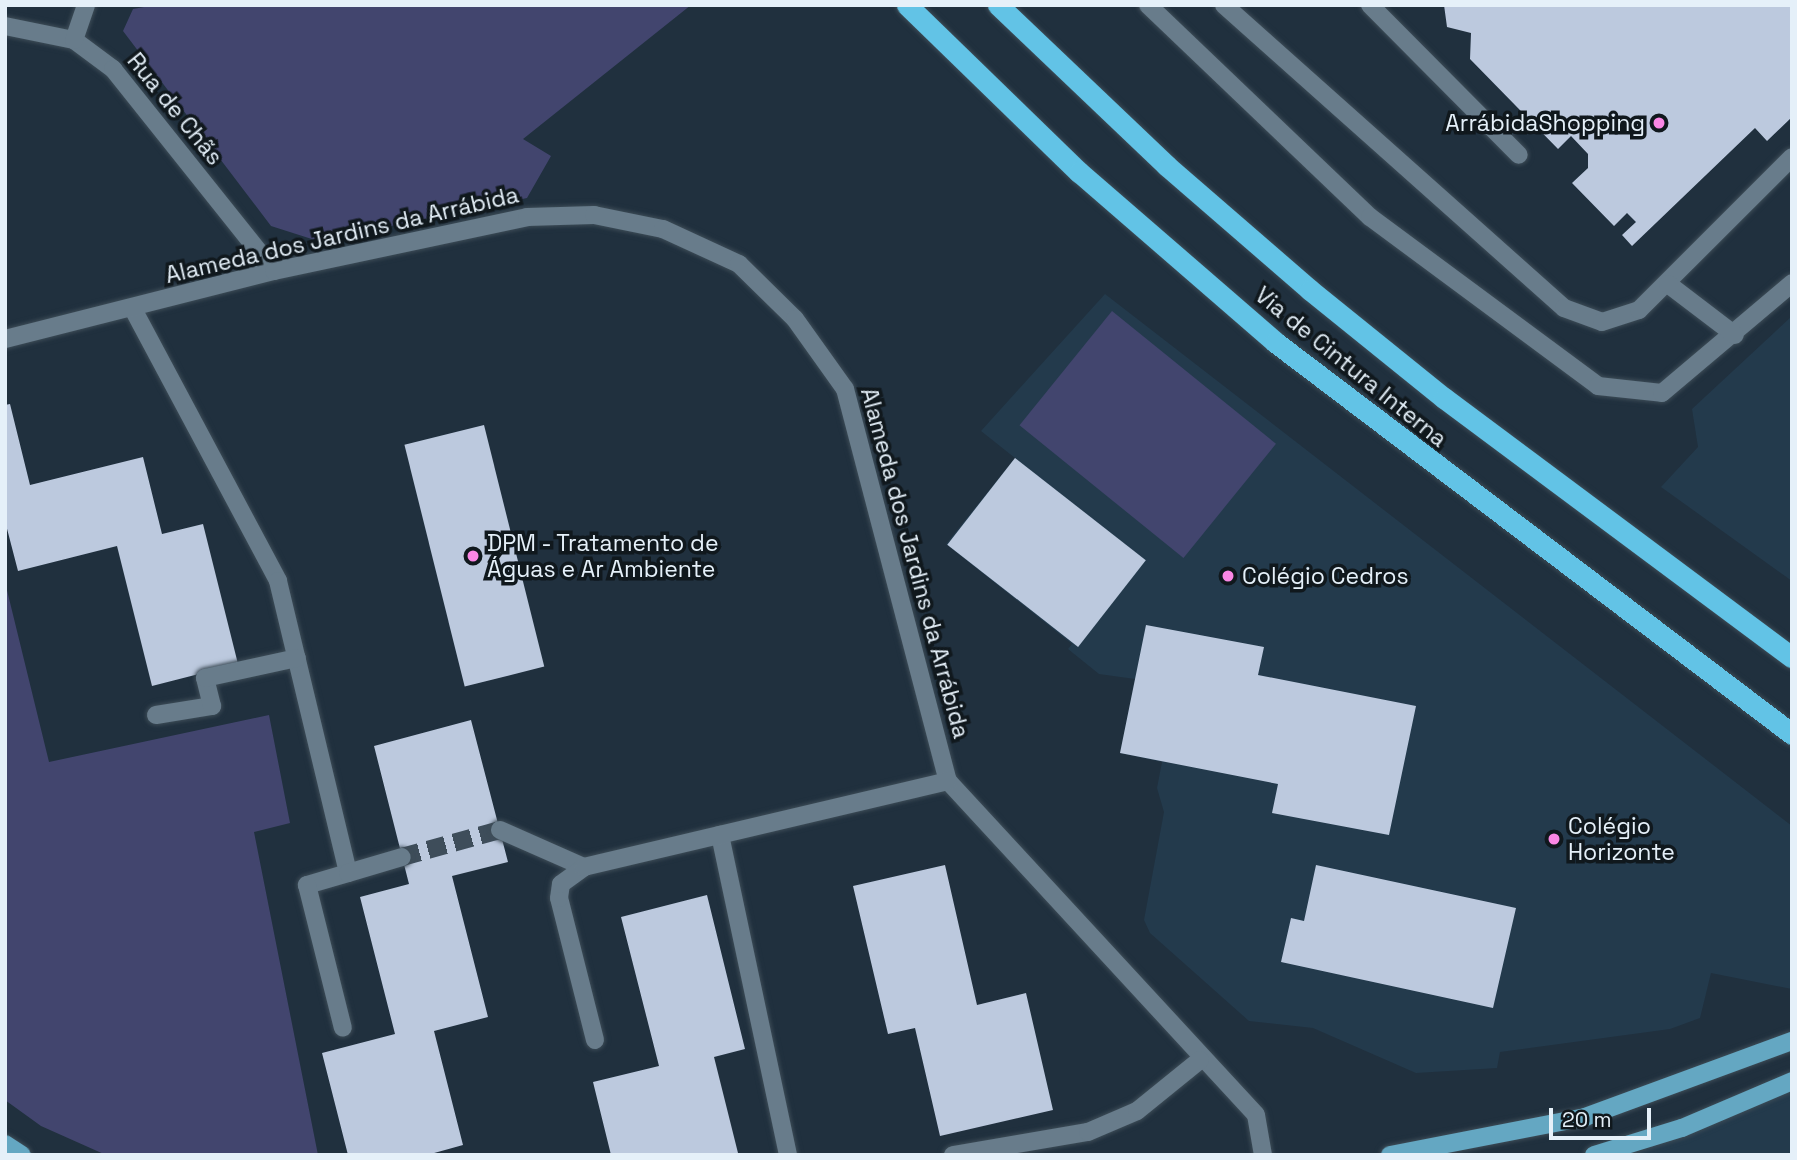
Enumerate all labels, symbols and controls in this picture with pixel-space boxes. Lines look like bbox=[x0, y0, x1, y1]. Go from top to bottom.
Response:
street label: Rua de Chãs bbox=[121, 47, 229, 171]
place label: ArrábidaShopping bbox=[1445, 109, 1645, 137]
marker: ArrábidaShopping bbox=[1651, 115, 1667, 131]
street label: Alameda dos Jardins da Arrábida bbox=[163, 181, 521, 289]
street label: Via de Cintura Interna bbox=[1250, 281, 1452, 453]
street label: Alameda dos Jardins da Arrábida bbox=[855, 385, 975, 741]
place label: DPM - Tratamento de Águas e Ar Ambiente bbox=[487, 529, 720, 583]
marker: DPM - Tratamento de Águas e Ar Ambiente bbox=[465, 548, 481, 564]
place label: Colégio Cedros bbox=[1242, 562, 1409, 590]
marker: Colégio Cedros bbox=[1220, 568, 1236, 584]
place label: Colégio Horizonte bbox=[1568, 812, 1675, 866]
marker: Colégio Horizonte bbox=[1546, 831, 1562, 847]
scale bar bbox=[1552, 1094, 1654, 1138]
text: 20 m bbox=[1562, 1106, 1612, 1133]

